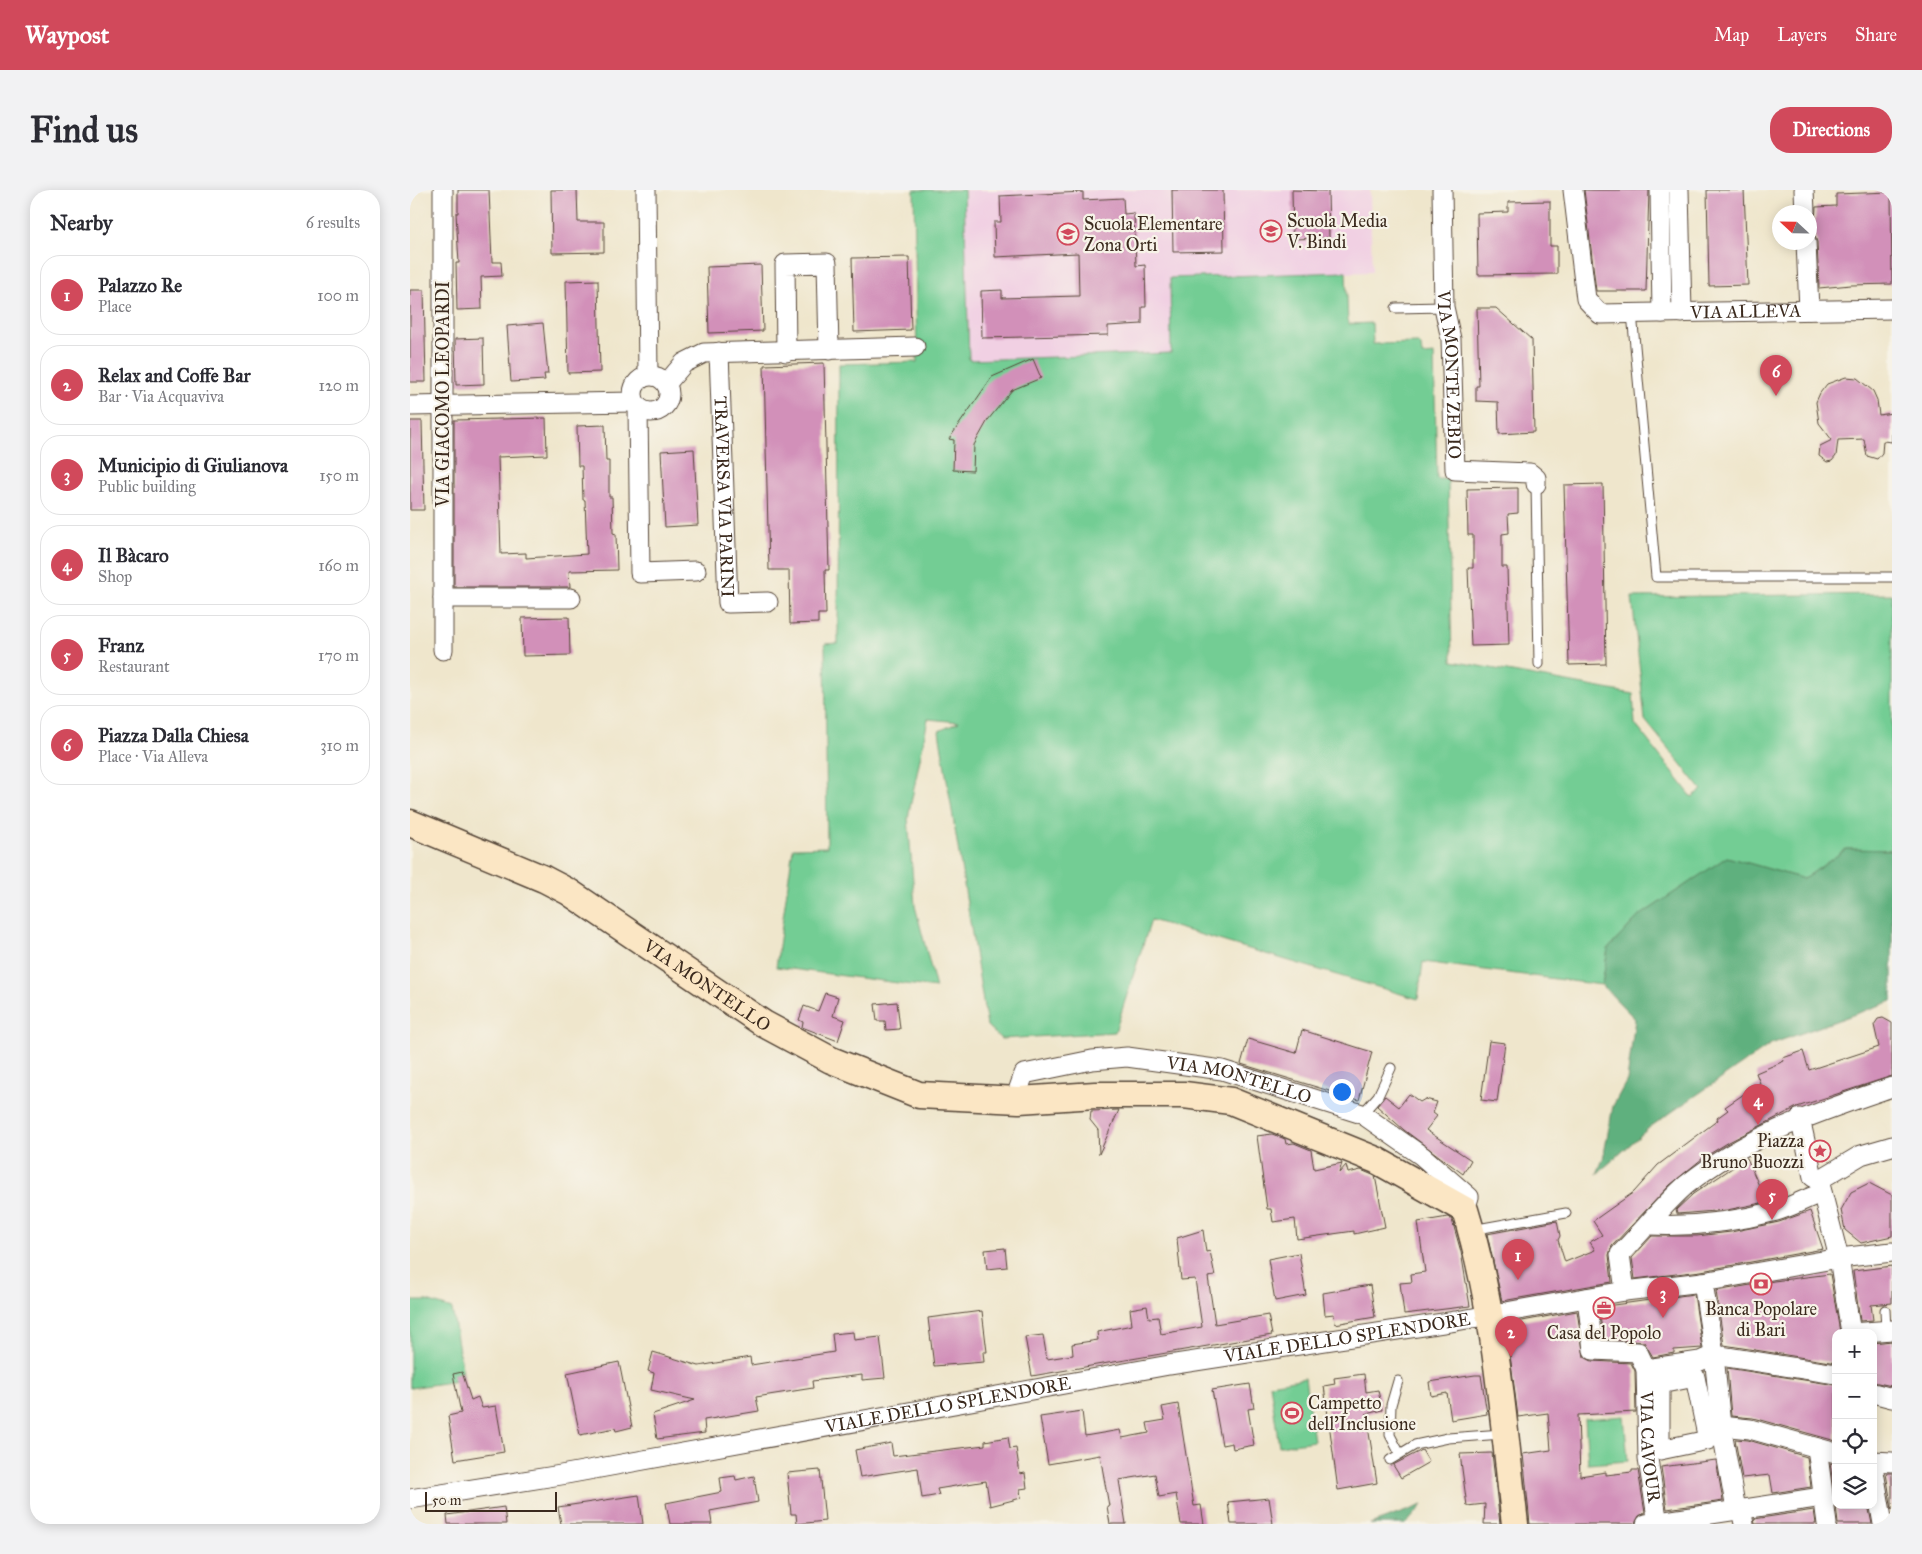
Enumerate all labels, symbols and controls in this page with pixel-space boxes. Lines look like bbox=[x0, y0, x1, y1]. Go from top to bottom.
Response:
text: Waypost bbox=[25, 20, 109, 50]
text: Map bbox=[1714, 24, 1749, 46]
text: Layers bbox=[1777, 24, 1827, 46]
text: Share bbox=[1855, 24, 1897, 46]
button: Directions bbox=[1770, 107, 1892, 153]
text: Find us bbox=[30, 109, 138, 152]
north arrow bbox=[1772, 205, 1817, 250]
text: Nearby bbox=[50, 210, 113, 236]
place label: Scuola Media V. Bindi bbox=[1286, 210, 1388, 253]
text: 6 results bbox=[306, 213, 360, 232]
place label: Scuola Elementare Zona Orti bbox=[1084, 213, 1223, 256]
school or university icon: Scuola Media V. Bindi bbox=[1259, 219, 1283, 243]
school or university icon: Scuola Elementare Zona Orti bbox=[1056, 222, 1080, 246]
text: Palazzo Re bbox=[98, 274, 182, 297]
street label: VIA GIACOMO LEOPARDI bbox=[432, 280, 454, 508]
text: 1 bbox=[64, 286, 70, 305]
text: 100 m bbox=[317, 286, 359, 305]
street label: VIA MONTE ZEBIO bbox=[1433, 289, 1466, 459]
text: Place bbox=[98, 297, 132, 316]
street label: VIA ALLEVA bbox=[1689, 300, 1801, 323]
pin: 6 bbox=[1760, 355, 1792, 396]
text: Relax and Coffe Bar bbox=[98, 364, 251, 387]
text: 2 bbox=[63, 376, 71, 395]
text: 120 m bbox=[319, 376, 359, 395]
text: Bar · Via Acquaviva bbox=[98, 387, 224, 406]
street label: TRAVERSA VIA PARINI bbox=[710, 396, 739, 598]
text: Municipio di Giulianova bbox=[98, 454, 288, 477]
text: 3 bbox=[64, 466, 70, 485]
text: 150 m bbox=[319, 466, 359, 485]
text: Public building bbox=[98, 477, 196, 496]
text: Il Bàcaro bbox=[98, 544, 169, 567]
text: 4 bbox=[63, 556, 71, 575]
text: 160 m bbox=[318, 556, 359, 575]
text: Shop bbox=[98, 567, 132, 586]
text: Franz bbox=[98, 634, 144, 657]
text: 5 bbox=[63, 646, 71, 665]
text: 170 m bbox=[318, 646, 359, 665]
text: Restaurant bbox=[98, 657, 170, 676]
text: Piazza Dalla Chiesa bbox=[98, 724, 249, 747]
text: 6 bbox=[63, 736, 71, 755]
text: 310 m bbox=[320, 736, 359, 755]
text: Place · Via Alleva bbox=[98, 747, 208, 766]
street label: VIA MONTELLO bbox=[638, 934, 775, 1036]
street label: VIA MONTELLO bbox=[1164, 1051, 1314, 1108]
your location bbox=[1329, 1079, 1355, 1105]
pin: 4 bbox=[1742, 1084, 1774, 1125]
place label: Piazza Bruno Buozzi bbox=[1701, 1130, 1804, 1173]
place icon: Piazza Bruno Buozzi bbox=[1808, 1139, 1832, 1163]
pin: 5 bbox=[1756, 1179, 1788, 1220]
pin: 1 bbox=[1502, 1239, 1534, 1280]
bank icon: Banca Popolare di Bari bbox=[1749, 1272, 1773, 1296]
pin: 3 bbox=[1647, 1277, 1679, 1318]
office icon: Casa del Popolo bbox=[1592, 1296, 1616, 1320]
place label: Banca Popolare di Bari bbox=[1705, 1298, 1817, 1341]
street label: VIALE DELLO SPLENDORE bbox=[1221, 1308, 1472, 1368]
pin: 2 bbox=[1495, 1316, 1527, 1357]
place label: Casa del Popolo bbox=[1547, 1322, 1661, 1344]
map controls bbox=[1832, 1329, 1877, 1509]
button: + bbox=[1832, 1329, 1877, 1374]
street label: VIALE DELLO SPLENDORE bbox=[822, 1372, 1072, 1438]
button: − bbox=[1832, 1374, 1877, 1419]
street label: VIA CAVOUR bbox=[1635, 1390, 1666, 1505]
place label: Campetto dell’Inclusione bbox=[1308, 1392, 1416, 1435]
sports icon: Campetto dell’Inclusione bbox=[1280, 1401, 1304, 1425]
button: locate bbox=[1832, 1419, 1877, 1464]
button: layers bbox=[1832, 1464, 1877, 1509]
scale bar bbox=[425, 1489, 558, 1512]
text: 50 m bbox=[432, 1492, 461, 1509]

